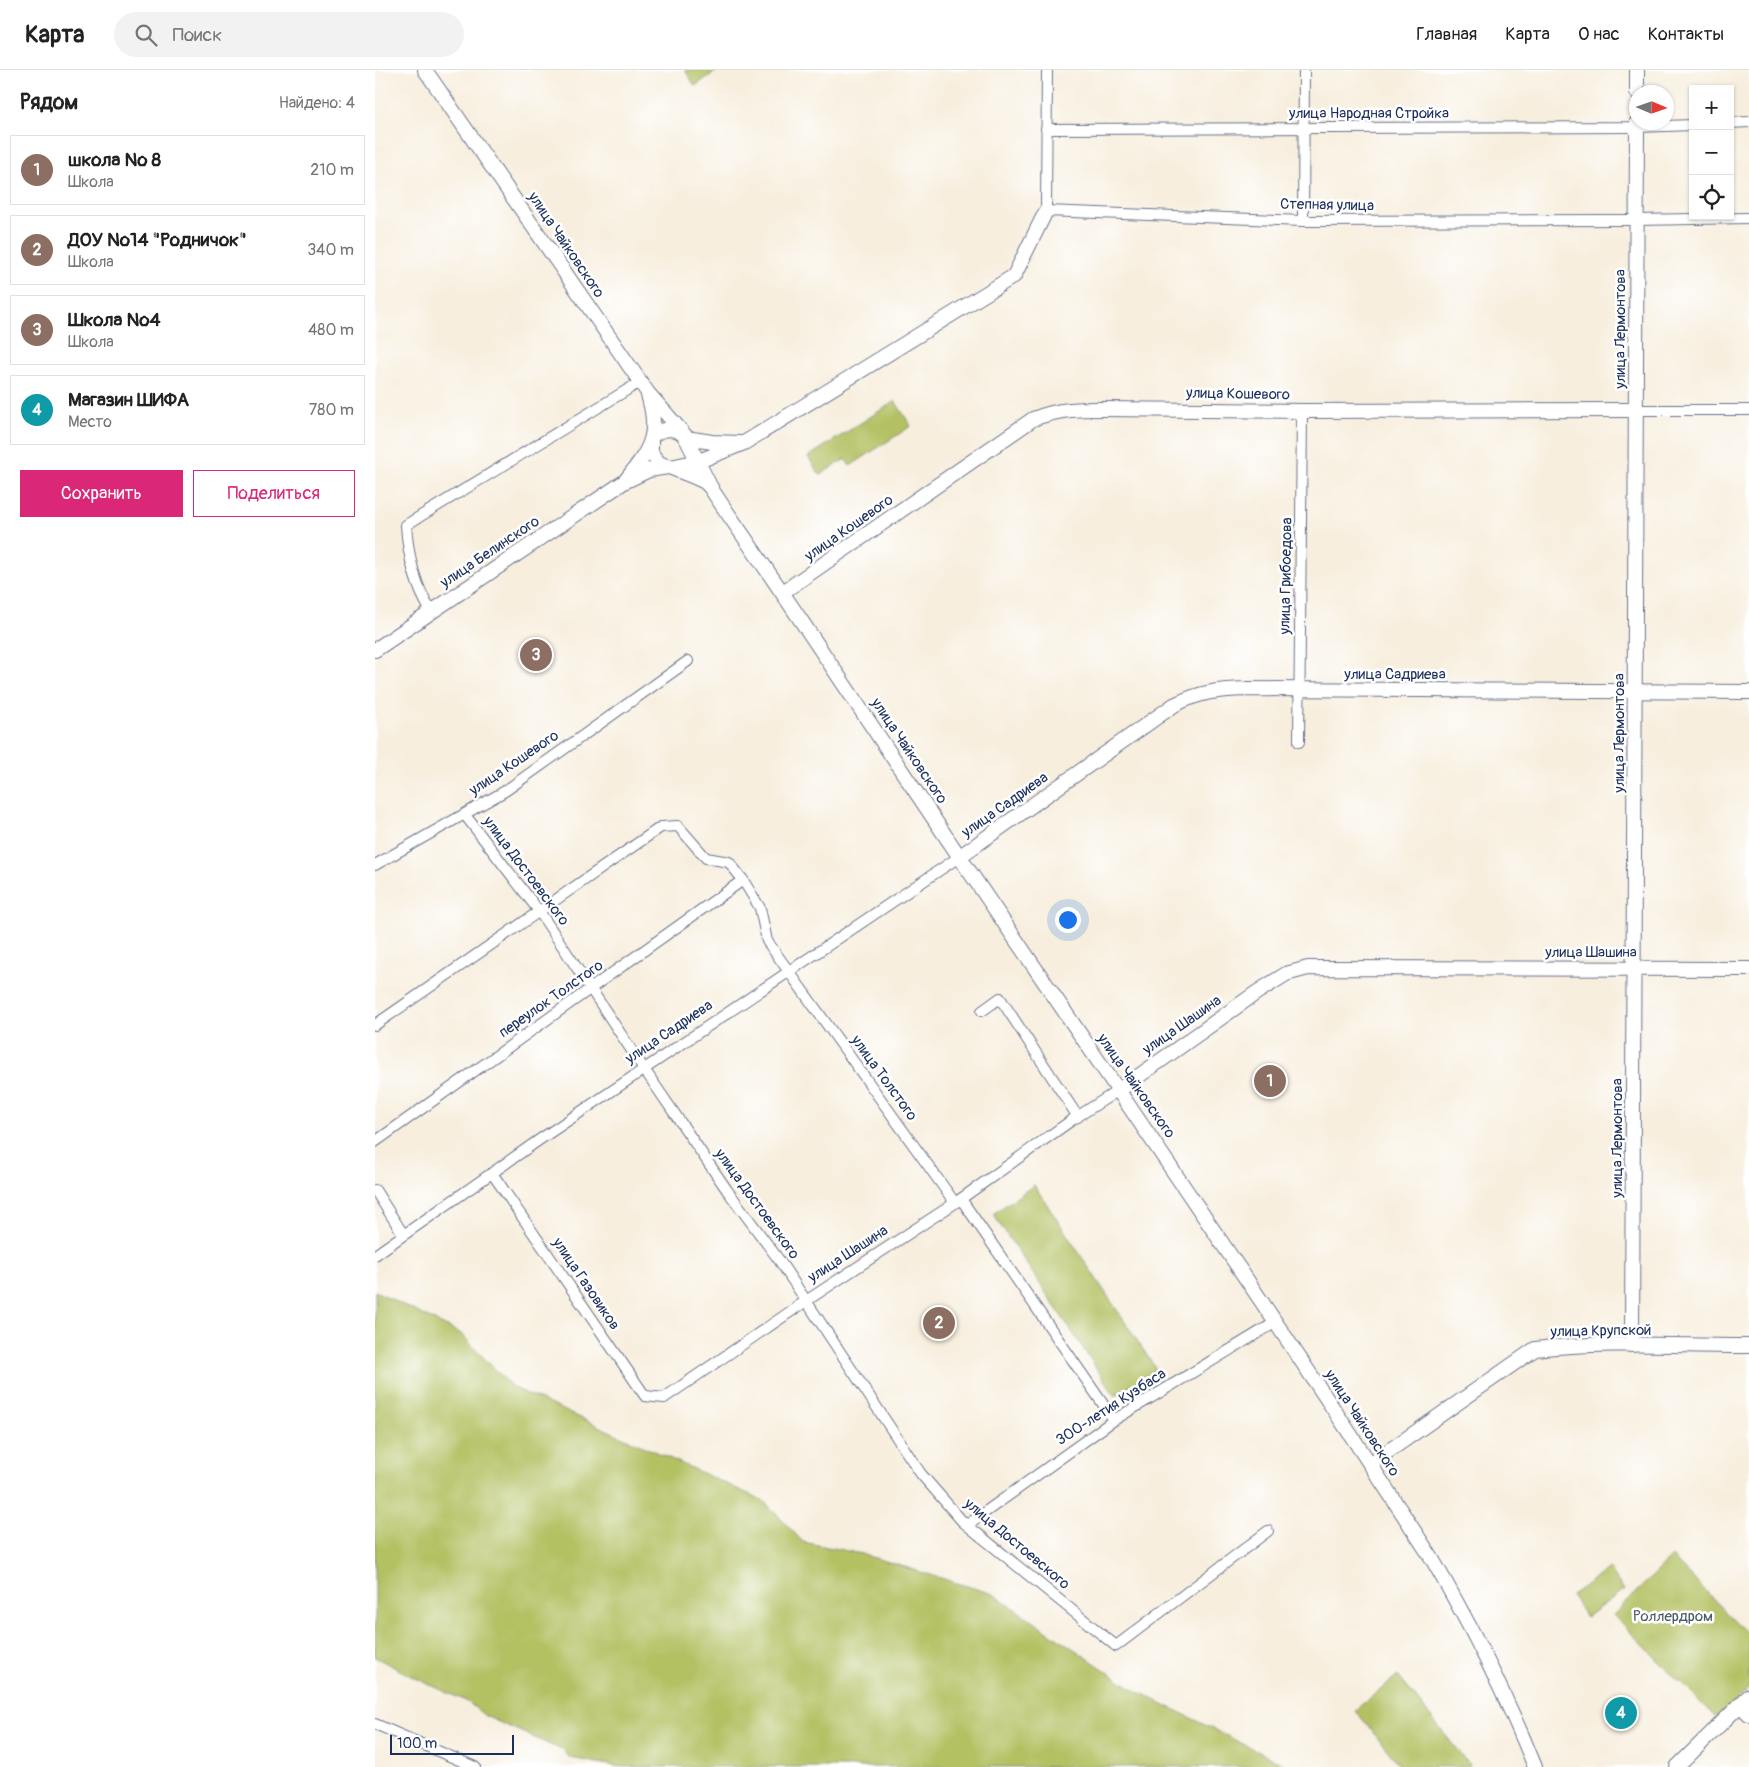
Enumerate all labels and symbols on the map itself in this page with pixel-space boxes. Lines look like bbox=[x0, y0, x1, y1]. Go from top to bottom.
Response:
north arrow bbox=[1629, 85, 1674, 130]
street label: улица Народная Стройка bbox=[1288, 104, 1449, 123]
street label: улица Чайковского bbox=[523, 188, 608, 302]
street label: Степная улица bbox=[1280, 195, 1374, 215]
street label: улица Лермонтова bbox=[1611, 269, 1630, 390]
street label: улица Кошевого bbox=[1185, 384, 1290, 404]
street label: улица Кошевого bbox=[800, 490, 897, 566]
street label: улица Белинского bbox=[436, 512, 543, 593]
street label: улица Грибоедова bbox=[1275, 517, 1297, 636]
pin: 3 bbox=[520, 636, 552, 674]
street label: улица Садриева bbox=[1343, 665, 1446, 684]
street label: улица Лермонтова bbox=[1610, 673, 1629, 794]
street label: улица Чайковского bbox=[866, 694, 951, 808]
street label: улица Кошевого bbox=[465, 726, 562, 800]
street label: улица Садриева bbox=[957, 768, 1052, 842]
street label: улица Достоевского bbox=[478, 812, 573, 929]
your location bbox=[1055, 907, 1081, 933]
street label: улица Шашина bbox=[1544, 943, 1637, 962]
street label: переулок Толстого bbox=[495, 956, 607, 1042]
street label: улица Шашина bbox=[1138, 991, 1225, 1060]
street label: улица Садриева bbox=[621, 996, 716, 1069]
street label: улица Чайковского bbox=[1092, 1029, 1179, 1142]
street label: улица Толстого bbox=[846, 1031, 921, 1124]
pin: 1 bbox=[1254, 1062, 1286, 1100]
street label: улица Лермонтова bbox=[1608, 1078, 1627, 1199]
street label: улица Достоевского bbox=[710, 1144, 803, 1263]
street label: улица Шашина bbox=[804, 1221, 892, 1287]
street label: улица Газовиков bbox=[548, 1233, 624, 1334]
pin: 2 bbox=[923, 1304, 955, 1342]
street label: улица Крупской bbox=[1549, 1321, 1652, 1341]
street label: 300-летия Кузбаса bbox=[1052, 1364, 1170, 1450]
street label: улица Чайковского bbox=[1320, 1365, 1404, 1480]
street label: улица Достоевского bbox=[960, 1494, 1074, 1594]
park label: Роллердром bbox=[1633, 1607, 1713, 1626]
pin: 4 bbox=[1605, 1694, 1637, 1732]
scale bar bbox=[390, 1732, 514, 1755]

